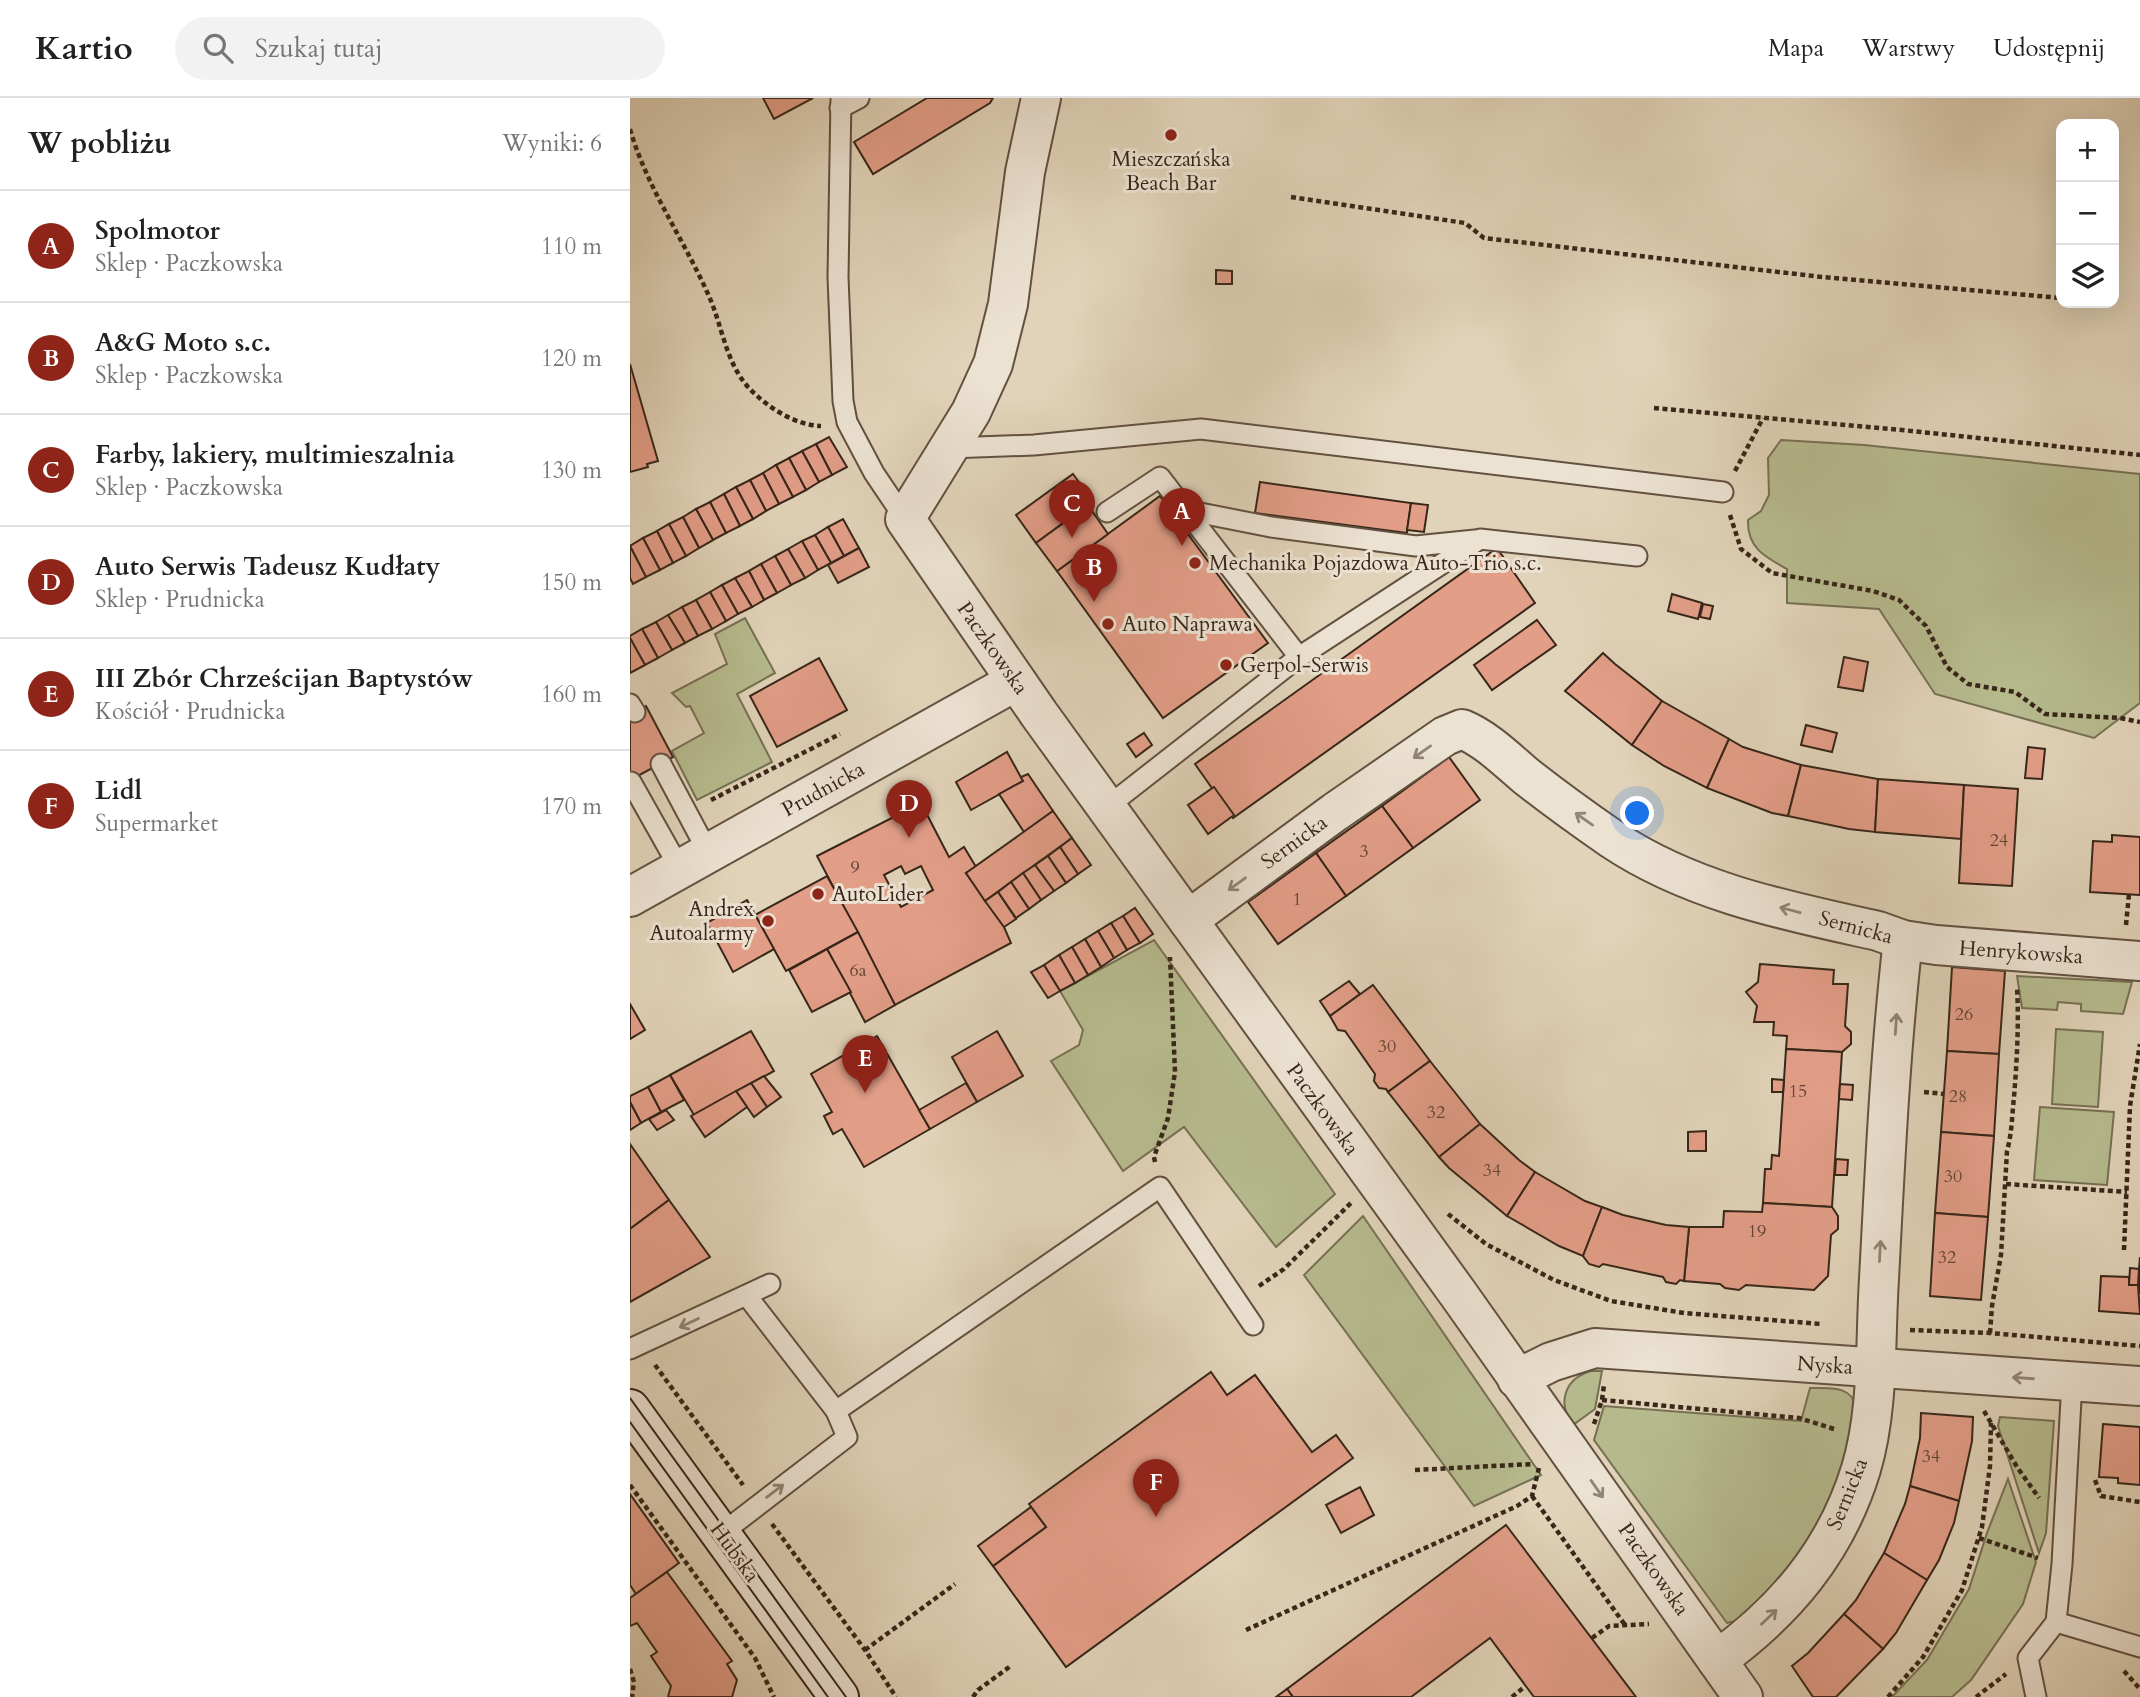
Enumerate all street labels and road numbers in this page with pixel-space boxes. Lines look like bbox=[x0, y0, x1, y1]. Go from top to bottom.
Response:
street label: Paczkowska bbox=[950, 596, 1035, 701]
street label: Prudnicka bbox=[777, 755, 870, 824]
street label: Sernicka bbox=[1255, 808, 1333, 876]
street label: Sernicka bbox=[1816, 904, 1896, 951]
street label: Henrykowska bbox=[1958, 934, 2084, 971]
street label: Paczkowska bbox=[1279, 1057, 1366, 1161]
street label: Nyska bbox=[1796, 1349, 1854, 1382]
street label: Sernicka bbox=[1820, 1454, 1875, 1535]
street label: Hubska bbox=[703, 1516, 766, 1588]
street label: Paczkowska bbox=[1611, 1517, 1696, 1622]

